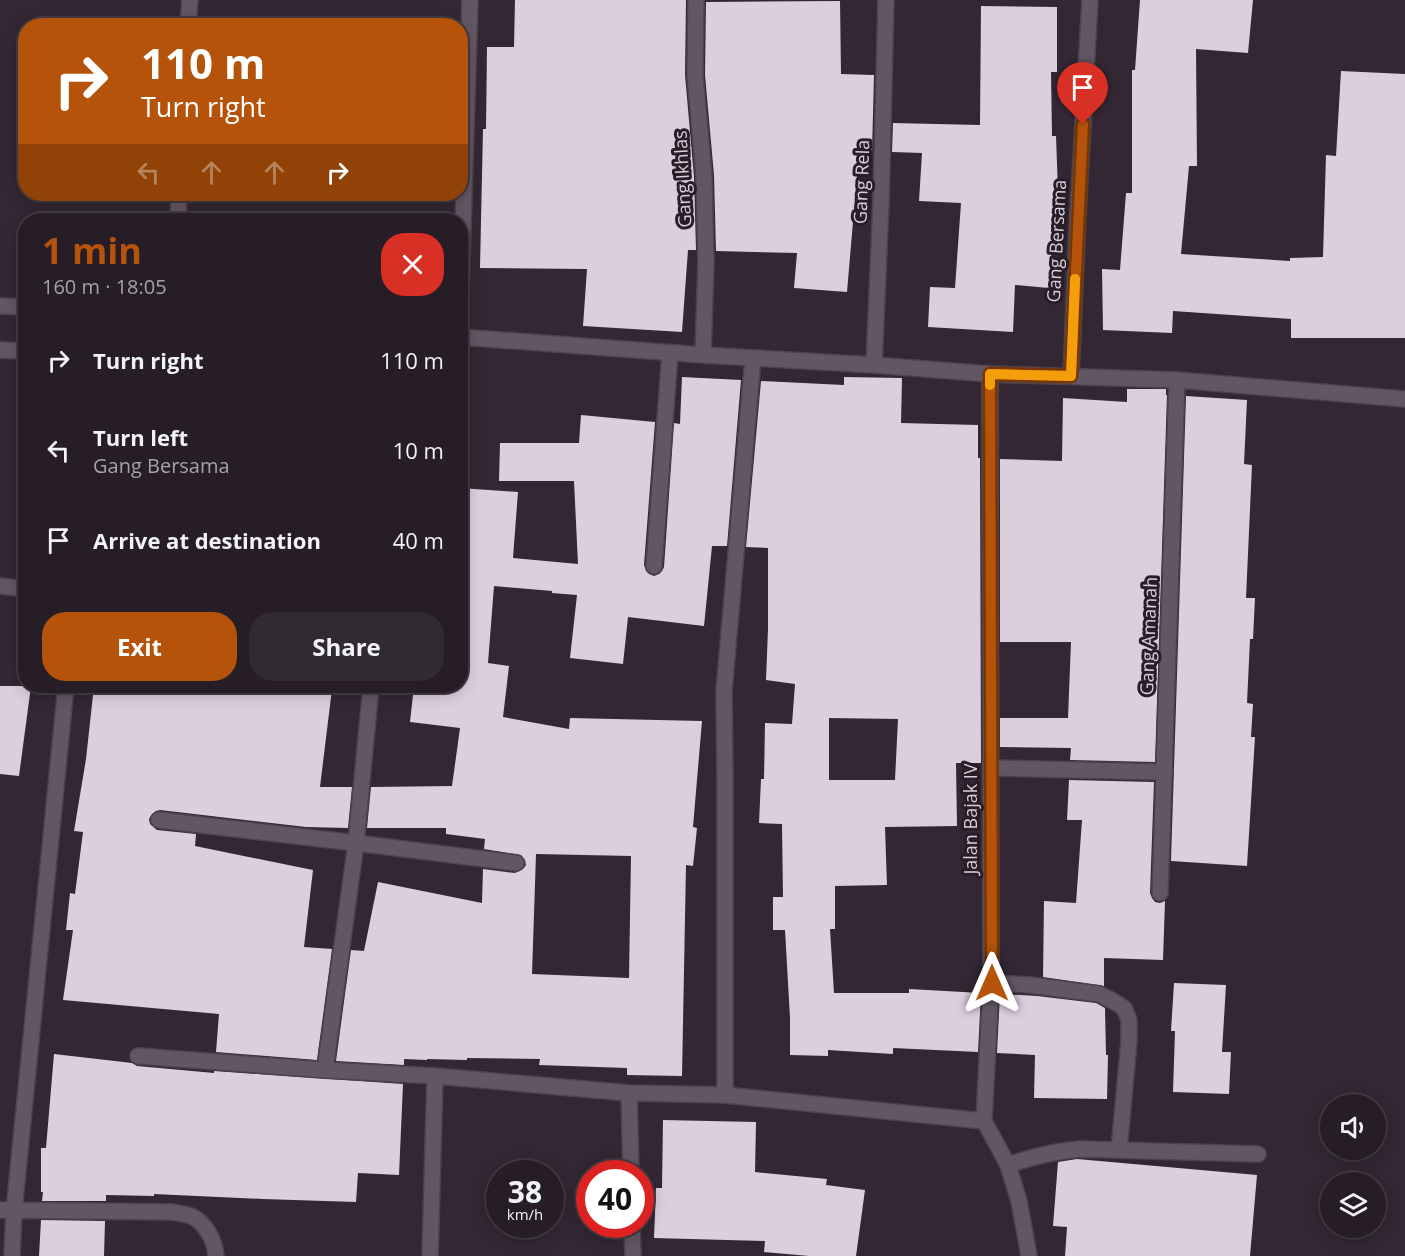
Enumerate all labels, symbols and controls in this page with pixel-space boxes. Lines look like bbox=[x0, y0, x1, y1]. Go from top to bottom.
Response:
text: 110 m bbox=[141, 34, 265, 91]
icon: right bbox=[42, 42, 120, 120]
pin bbox=[1057, 62, 1108, 124]
icon: arrive bbox=[1066, 71, 1099, 104]
text: Turn right bbox=[141, 88, 266, 125]
street label: Gang Ikhlas bbox=[667, 130, 697, 228]
street label: Gang Rela bbox=[848, 139, 874, 225]
icon: left bbox=[132, 156, 165, 189]
icon: ahead bbox=[195, 156, 228, 189]
icon: ahead bbox=[258, 156, 291, 189]
icon: right bbox=[321, 156, 354, 189]
street label: Gang Bersama bbox=[1041, 179, 1071, 303]
text: 1 min bbox=[42, 226, 142, 275]
button: close bbox=[381, 233, 444, 296]
text: 160 m · 18:05 bbox=[42, 273, 167, 300]
icon: right bbox=[42, 344, 75, 377]
text: Turn right bbox=[93, 345, 204, 375]
text: 110 m bbox=[380, 345, 444, 375]
text: Turn left bbox=[93, 422, 188, 452]
icon: left bbox=[42, 434, 75, 467]
text: 10 m bbox=[393, 435, 444, 465]
text: Gang Bersama bbox=[93, 452, 230, 479]
icon: arrive bbox=[42, 524, 75, 557]
text: Arrive at destination bbox=[93, 525, 321, 555]
text: 40 m bbox=[393, 525, 444, 555]
street label: Gang Amanah bbox=[1134, 576, 1162, 696]
button: Exit bbox=[42, 612, 237, 681]
button: Share bbox=[249, 612, 444, 681]
street label: Jalan Bajak IV bbox=[958, 763, 982, 877]
position arrow bbox=[960, 951, 1024, 1015]
map controls bbox=[1320, 1094, 1386, 1238]
button: sound bbox=[1320, 1094, 1386, 1160]
speed limit sign: 40 bbox=[576, 1160, 654, 1238]
text: 38 bbox=[508, 1171, 542, 1212]
button: layers bbox=[1320, 1172, 1386, 1238]
text: km/h bbox=[507, 1204, 543, 1224]

